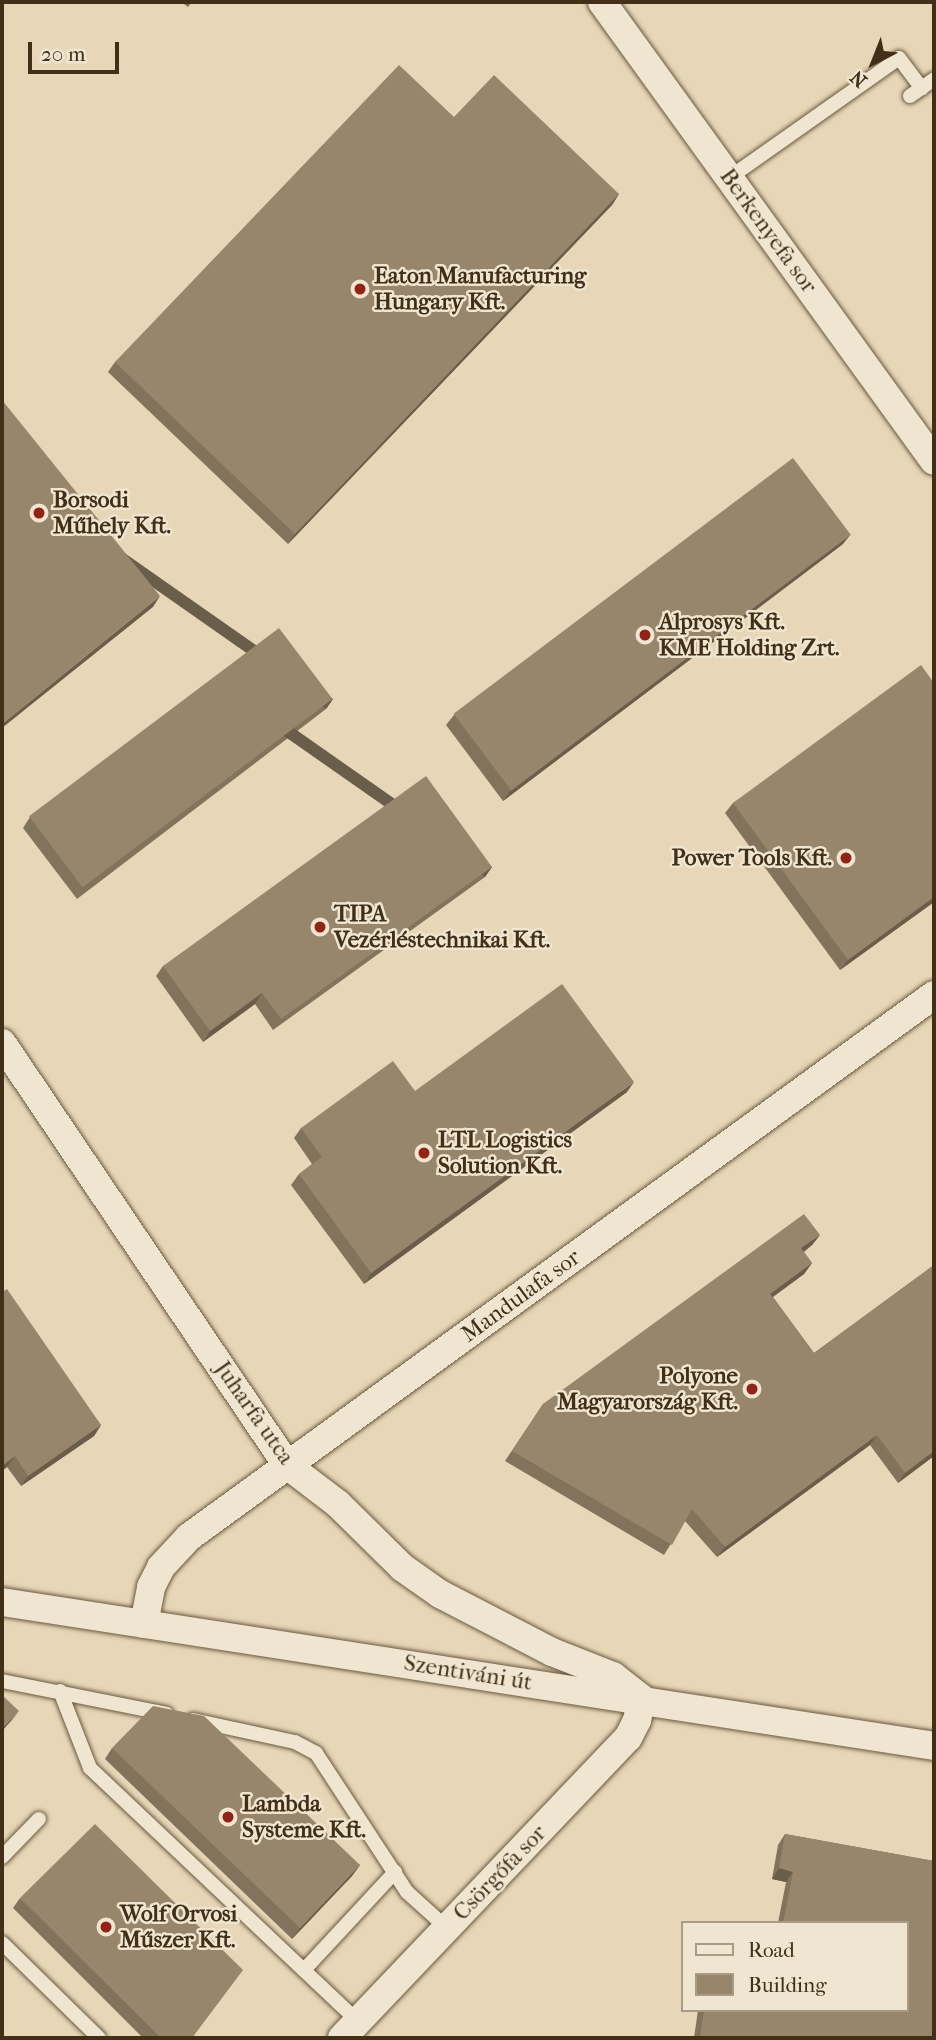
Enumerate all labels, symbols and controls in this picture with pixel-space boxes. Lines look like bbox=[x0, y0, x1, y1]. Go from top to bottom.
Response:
scale bar bbox=[32, 28, 122, 72]
north arrow bbox=[838, 28, 908, 98]
text: 20 m bbox=[41, 42, 85, 66]
text: N bbox=[846, 66, 872, 92]
street label: Berkenyefa sor bbox=[713, 163, 823, 299]
place label: Eaton Manufacturing Hungary Kft. bbox=[374, 262, 586, 316]
marker: Eaton Manufacturing Hungary Kft. bbox=[352, 281, 368, 297]
place label: Borsodi Műhely Kft. bbox=[53, 486, 171, 540]
marker: Borsodi Műhely Kft. bbox=[31, 505, 47, 521]
place label: Alprosys Kft. KME Holding Zrt. bbox=[659, 608, 839, 662]
marker: Alprosys Kft. KME Holding Zrt. bbox=[637, 627, 653, 643]
place label: Power Tools Kft. bbox=[671, 844, 832, 872]
marker: Power Tools Kft. bbox=[838, 850, 854, 866]
place label: TIPA Vezérléstechnikai Kft. bbox=[334, 900, 550, 954]
marker: TIPA Vezérléstechnikai Kft. bbox=[312, 919, 328, 935]
place label: LTL Logistics Solution Kft. bbox=[438, 1126, 572, 1180]
marker: LTL Logistics Solution Kft. bbox=[416, 1145, 432, 1161]
street label: Mandulafa sor bbox=[456, 1244, 586, 1348]
street label: Juharfa utca bbox=[208, 1356, 300, 1470]
place label: Polyone Magyarország Kft. bbox=[557, 1362, 738, 1416]
marker: Polyone Magyarország Kft. bbox=[744, 1381, 760, 1397]
street label: Szentiváni út bbox=[402, 1649, 534, 1697]
place label: Lambda Systeme Kft. bbox=[242, 1790, 366, 1844]
marker: Lambda Systeme Kft. bbox=[220, 1809, 236, 1825]
street label: Csörgőfa sor bbox=[448, 1820, 552, 1926]
place label: Wolf Orvosi Műszer Kft. bbox=[120, 1900, 237, 1954]
marker: Wolf Orvosi Műszer Kft. bbox=[98, 1919, 114, 1935]
legend bbox=[680, 1921, 908, 2012]
text: Road bbox=[748, 1938, 795, 1962]
text: Building bbox=[748, 1973, 826, 1997]

